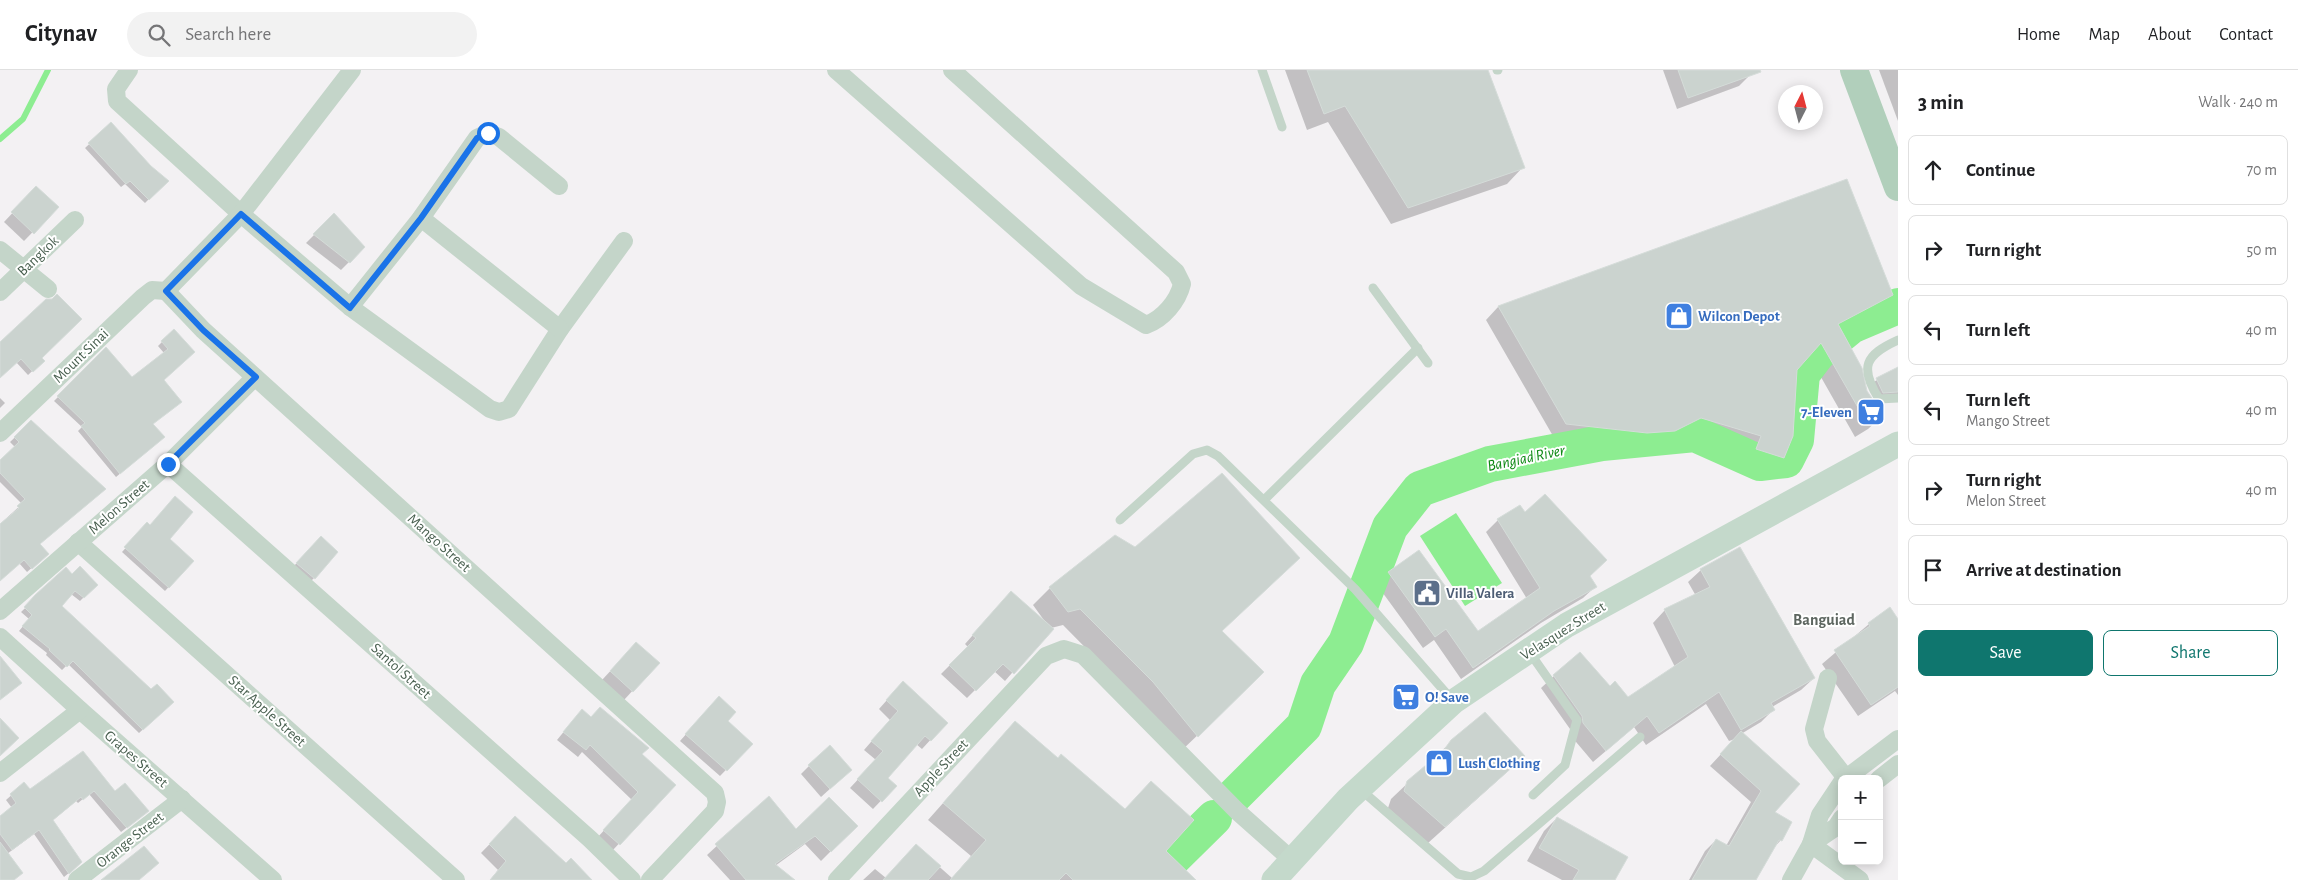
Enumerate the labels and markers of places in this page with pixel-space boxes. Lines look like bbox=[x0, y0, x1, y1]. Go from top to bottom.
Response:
shop icon: Wilcon Depot bbox=[1664, 301, 1694, 331]
place label: Wilcon Depot bbox=[1698, 309, 1780, 324]
supermarket icon: 7-Eleven bbox=[1856, 397, 1886, 427]
place label: 7-Eleven bbox=[1801, 405, 1852, 420]
public building icon: Villa Valera bbox=[1412, 578, 1442, 608]
place label: Villa Valera bbox=[1446, 586, 1515, 601]
supermarket icon: O! Save bbox=[1391, 682, 1421, 712]
place label: O! Save bbox=[1425, 690, 1469, 705]
shop icon: Lush Clothing bbox=[1424, 748, 1454, 778]
place label: Lush Clothing bbox=[1458, 756, 1540, 771]

